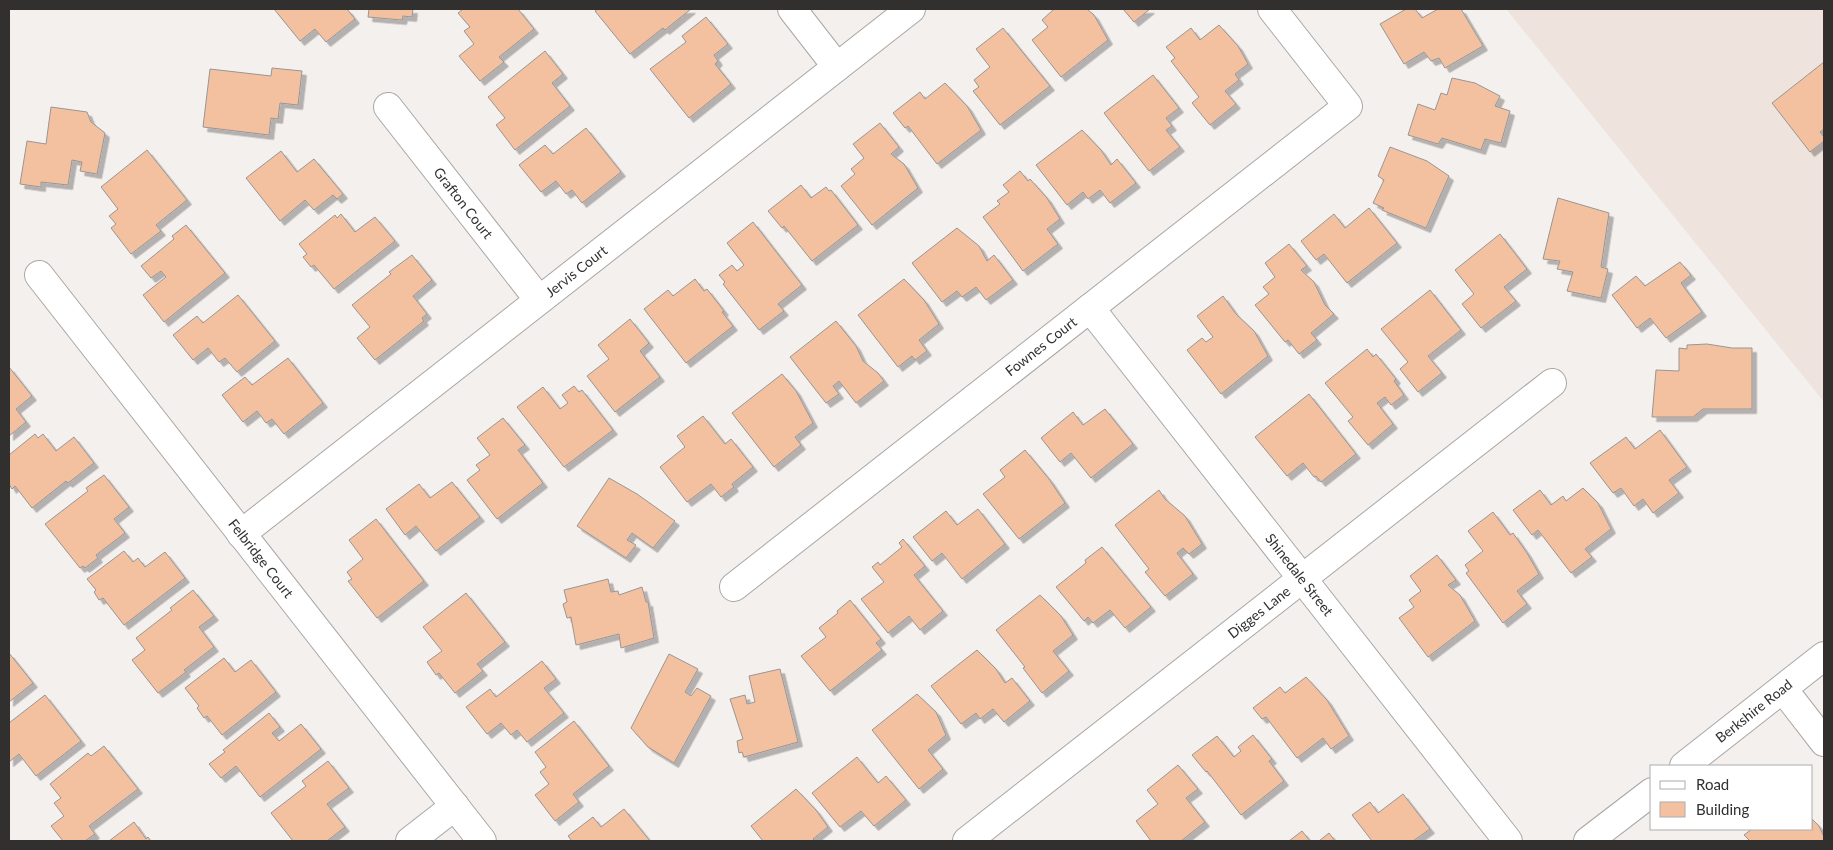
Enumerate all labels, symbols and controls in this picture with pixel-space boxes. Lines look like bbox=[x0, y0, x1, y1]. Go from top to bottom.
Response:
street label: Grafton Court bbox=[430, 164, 497, 242]
street label: Jervis Court bbox=[542, 241, 610, 300]
street label: Fownes Court bbox=[1002, 313, 1080, 379]
street label: Felbridge Court bbox=[225, 515, 297, 601]
street label: Shinedale Street bbox=[1262, 530, 1337, 619]
street label: Digges Lane bbox=[1224, 582, 1293, 642]
street label: Berkshire Road bbox=[1712, 675, 1795, 746]
legend bbox=[1650, 765, 1813, 830]
text: Road bbox=[1696, 775, 1729, 793]
text: Building bbox=[1696, 800, 1749, 818]

